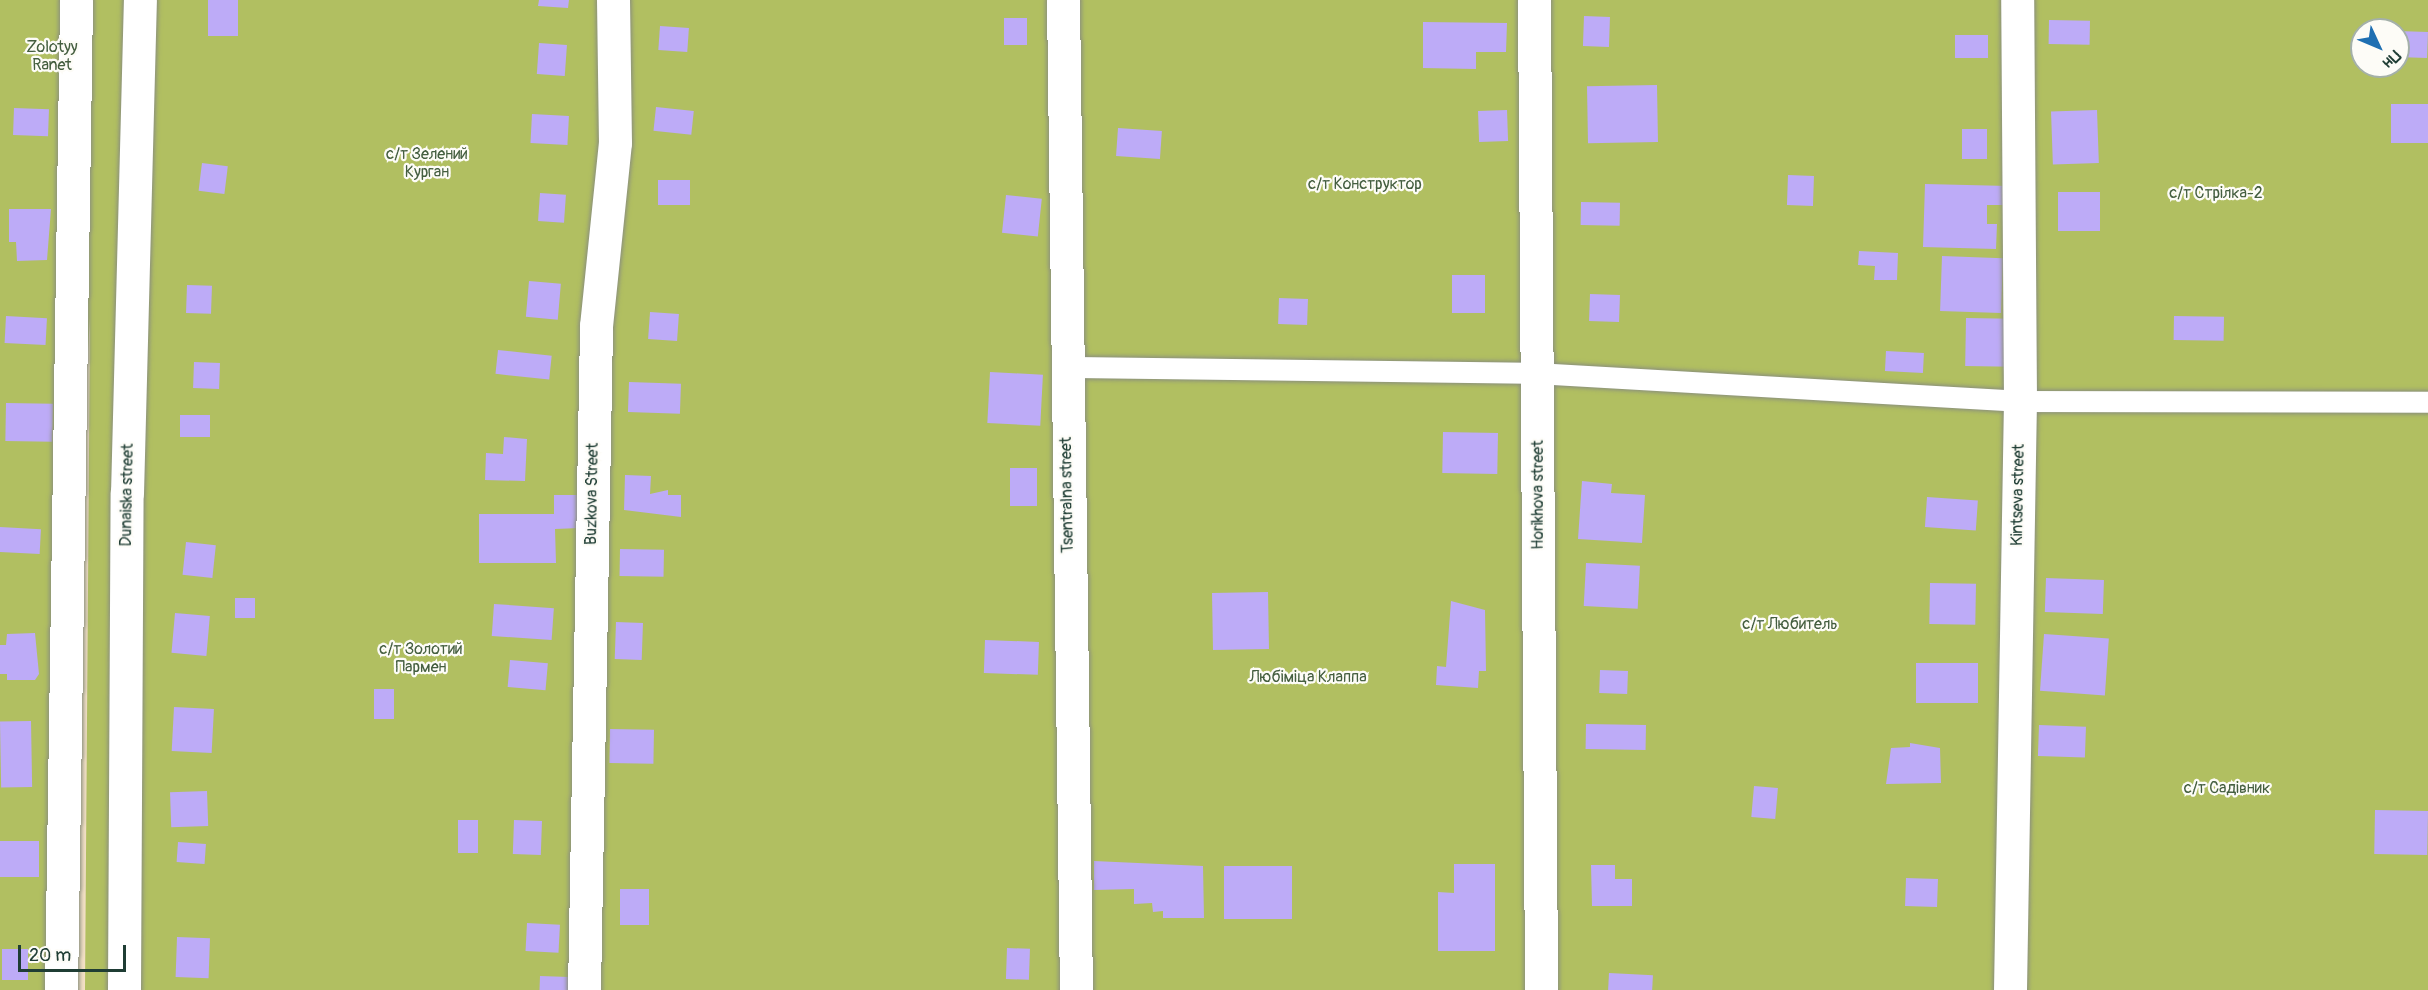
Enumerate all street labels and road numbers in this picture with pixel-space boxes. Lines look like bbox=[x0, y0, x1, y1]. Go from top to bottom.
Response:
street label: Tsentralna street bbox=[1056, 437, 1078, 553]
street label: Horikhova street bbox=[1528, 440, 1548, 550]
street label: Dunaiska street bbox=[117, 443, 137, 547]
street label: Buzkova Street bbox=[582, 443, 602, 545]
street label: Kintseva street bbox=[2008, 444, 2028, 546]

